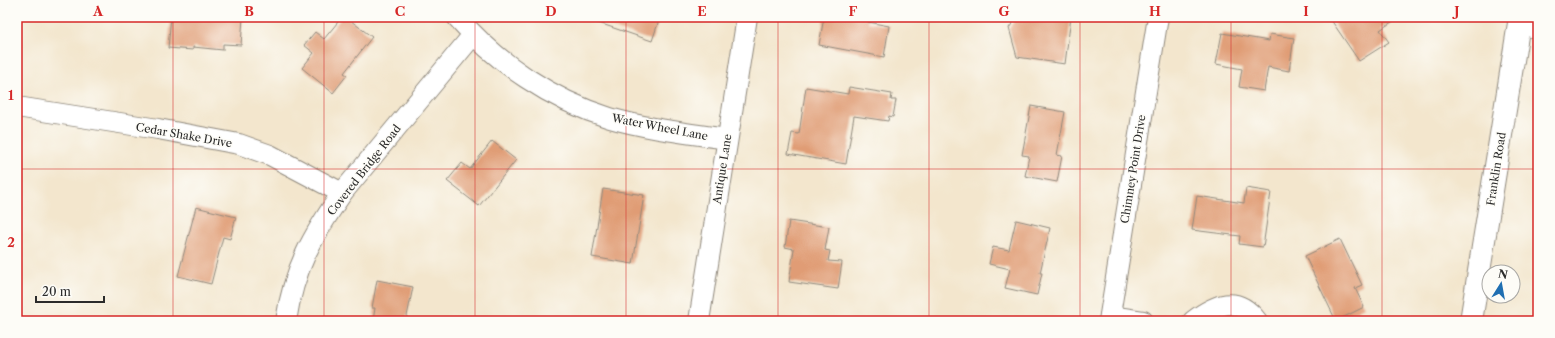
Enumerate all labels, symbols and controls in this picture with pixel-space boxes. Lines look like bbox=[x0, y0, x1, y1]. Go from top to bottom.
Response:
text: A bbox=[92, 3, 104, 19]
text: B bbox=[244, 3, 254, 19]
text: C bbox=[395, 3, 405, 19]
text: D bbox=[545, 3, 557, 19]
text: E bbox=[697, 3, 707, 19]
text: F bbox=[849, 3, 858, 19]
text: G bbox=[998, 3, 1010, 19]
text: H bbox=[1149, 3, 1161, 19]
text: I bbox=[1303, 3, 1309, 19]
text: J bbox=[1452, 3, 1460, 19]
text: 1 bbox=[8, 87, 14, 103]
street label: Water Wheel Lane bbox=[610, 111, 709, 143]
street label: Chimney Point Drive bbox=[1117, 114, 1149, 224]
street label: Cedar Shake Drive bbox=[135, 120, 233, 150]
street label: Covered Bridge Road bbox=[324, 122, 404, 218]
street label: Franklin Road bbox=[1483, 131, 1509, 207]
street label: Antique Lane bbox=[709, 133, 734, 206]
text: 2 bbox=[7, 234, 15, 250]
north arrow bbox=[1481, 264, 1521, 304]
text: N bbox=[1497, 266, 1509, 282]
scale bar bbox=[36, 278, 104, 304]
text: 20 m bbox=[42, 284, 71, 299]

